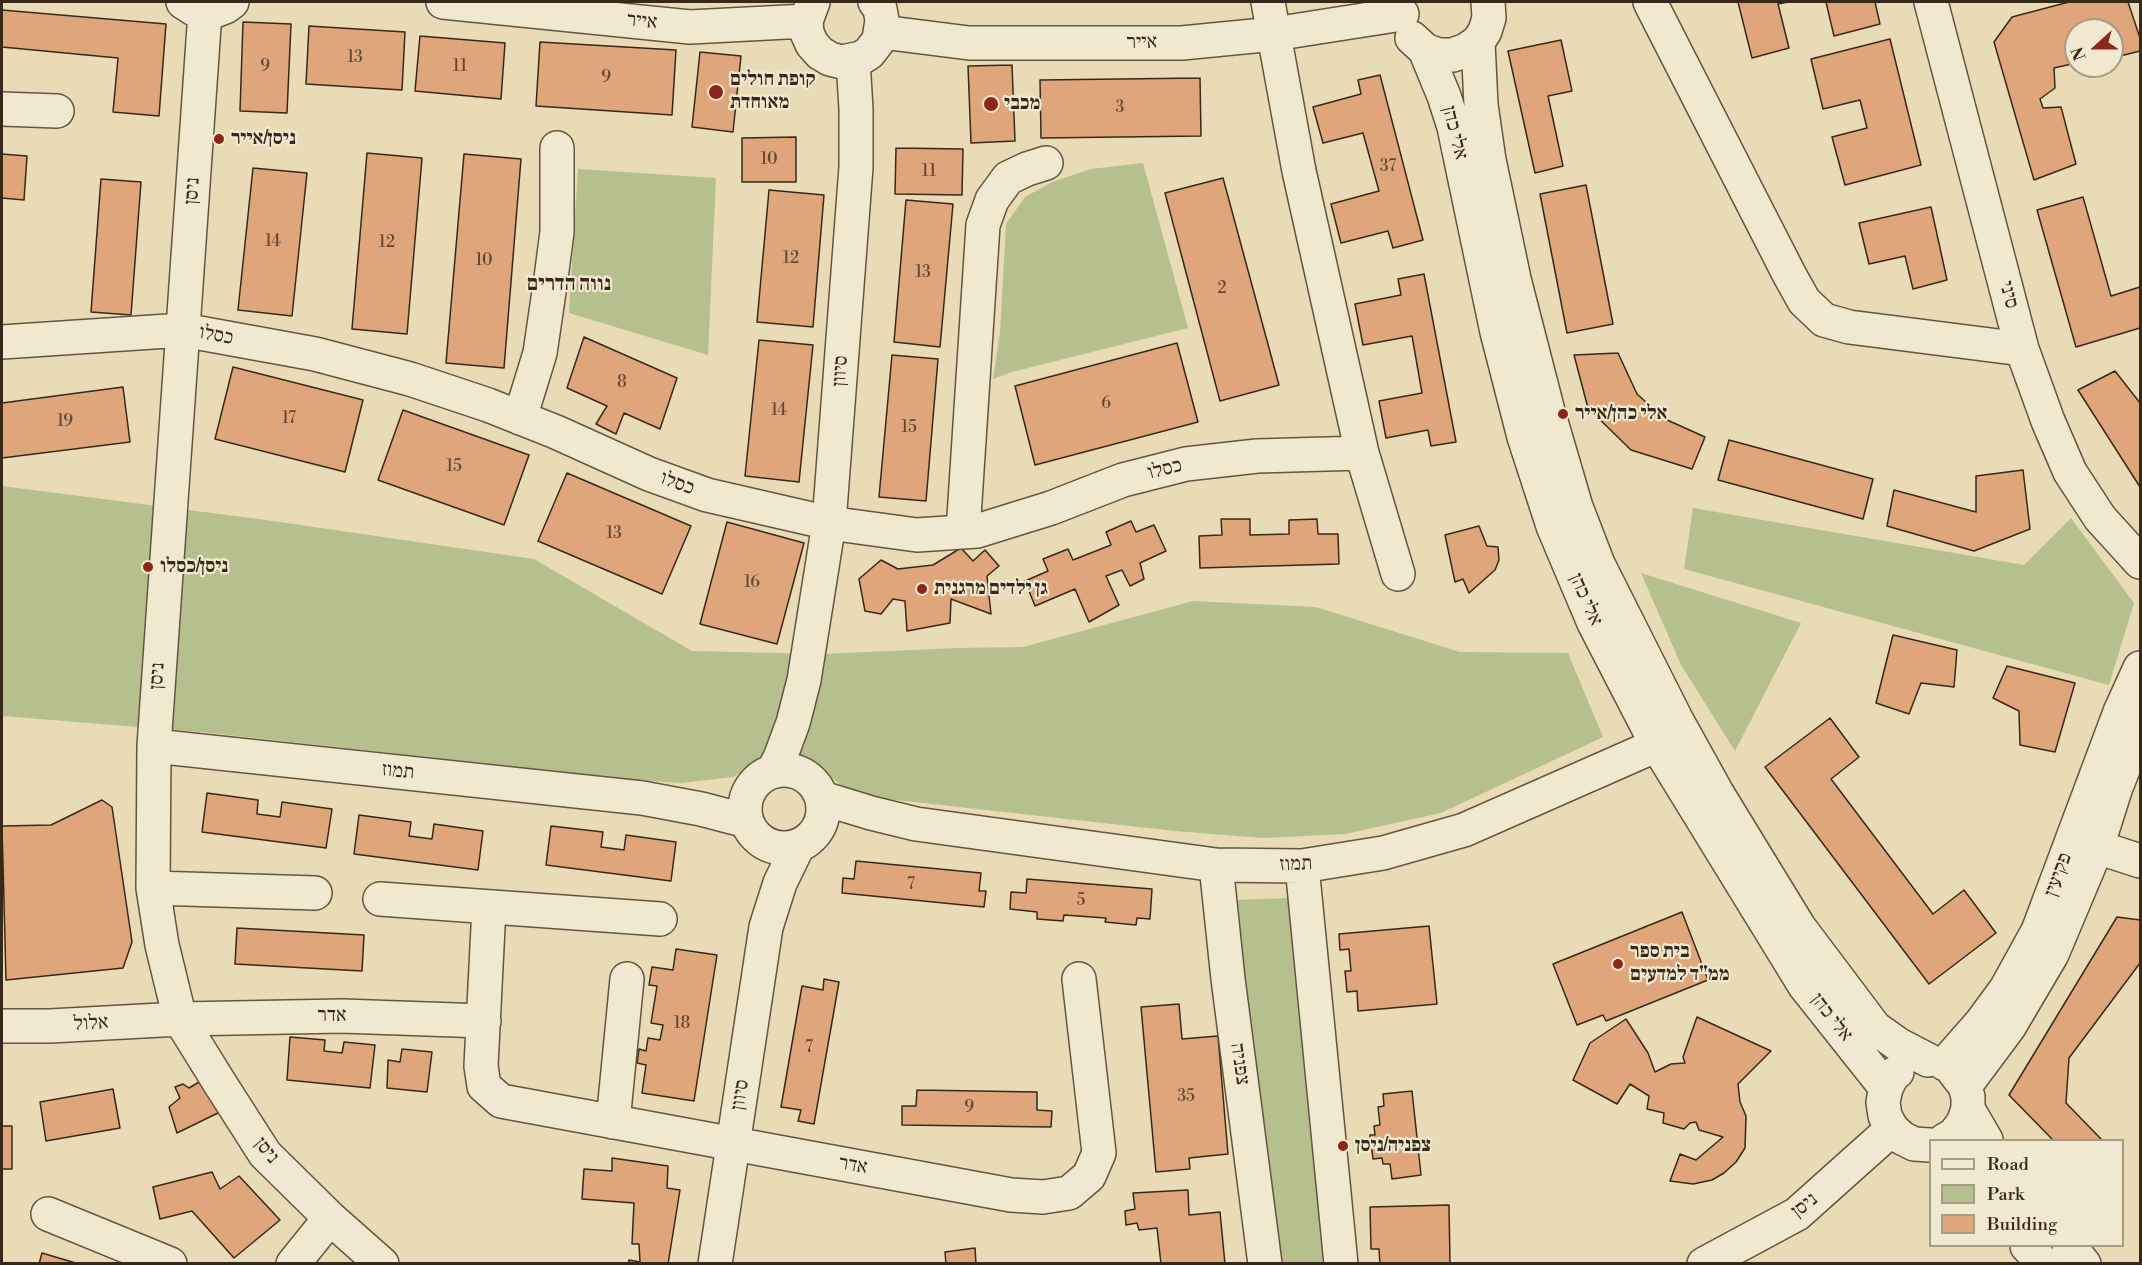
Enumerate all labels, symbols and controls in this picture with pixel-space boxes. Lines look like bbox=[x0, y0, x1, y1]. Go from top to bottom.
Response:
street label: אייר bbox=[625, 8, 659, 36]
north arrow bbox=[2064, 18, 2124, 78]
street label: אייר bbox=[1126, 31, 1158, 55]
text: N bbox=[2067, 44, 2091, 63]
house number: 13 bbox=[347, 48, 363, 68]
house number: 9 bbox=[260, 57, 270, 77]
house number: 11 bbox=[453, 57, 467, 77]
house number: 9 bbox=[601, 68, 611, 88]
place label: קופת חולים מאוחדת bbox=[730, 68, 816, 115]
marker: קופת חולים מאוחדת bbox=[707, 83, 725, 101]
place label: מכבי bbox=[1004, 92, 1040, 116]
marker: מכבי bbox=[982, 95, 1000, 113]
house number: 3 bbox=[1116, 98, 1124, 118]
street label: אלי כהן bbox=[1436, 104, 1472, 162]
place label: ניסן/אייר bbox=[231, 127, 296, 151]
marker: ניסן/אייר bbox=[212, 132, 226, 146]
house number: 10 bbox=[761, 150, 777, 170]
house number: 37 bbox=[1380, 157, 1396, 177]
house number: 11 bbox=[922, 162, 936, 182]
street label: ניסן bbox=[180, 177, 206, 205]
house number: 14 bbox=[265, 232, 281, 252]
house number: 12 bbox=[379, 233, 395, 253]
house number: 12 bbox=[783, 249, 799, 269]
house number: 10 bbox=[476, 251, 492, 271]
house number: 13 bbox=[915, 263, 931, 283]
district label: נווה הדרים bbox=[527, 272, 611, 298]
street label: סיני bbox=[1993, 278, 2023, 312]
house number: 2 bbox=[1217, 279, 1227, 299]
street label: כסלו bbox=[197, 321, 235, 351]
street label: סיוון bbox=[828, 355, 854, 387]
house number: 8 bbox=[617, 373, 627, 393]
house number: 6 bbox=[1101, 394, 1111, 414]
house number: 14 bbox=[771, 401, 787, 421]
place label: אלי כהן/אייר bbox=[1575, 402, 1667, 426]
marker: אלי כהן/אייר bbox=[1556, 407, 1570, 421]
house number: 17 bbox=[282, 409, 296, 429]
house number: 19 bbox=[57, 412, 73, 432]
house number: 15 bbox=[901, 418, 917, 438]
street label: כסלו bbox=[1145, 454, 1185, 486]
house number: 15 bbox=[446, 457, 462, 477]
street label: כסלו bbox=[657, 467, 697, 501]
house number: 13 bbox=[606, 524, 622, 544]
place label: ניסן/כסלו bbox=[160, 555, 228, 579]
marker: ניסן/כסלו bbox=[141, 560, 155, 574]
street label: אלי כהן bbox=[1563, 570, 1607, 630]
house number: 16 bbox=[744, 573, 760, 593]
place label: גן ילדים מרגנית bbox=[934, 577, 1048, 601]
marker: גן ילדים מרגנית bbox=[915, 582, 929, 596]
street label: ניסן bbox=[145, 662, 171, 690]
street label: תמוז bbox=[381, 758, 415, 786]
street label: פקיעין bbox=[2040, 850, 2078, 900]
street label: תמוז bbox=[1279, 852, 1313, 878]
house number: 7 bbox=[907, 875, 915, 895]
house number: 5 bbox=[1077, 891, 1085, 911]
place label: בית ספר ממ"ד למדעים bbox=[1630, 940, 1729, 987]
marker: בית ספר ממ"ד למדעים bbox=[1611, 957, 1625, 971]
street label: אלי כהן bbox=[1805, 989, 1857, 1047]
street label: אדר bbox=[318, 1004, 346, 1028]
street label: אלול bbox=[73, 1011, 109, 1037]
house number: 18 bbox=[674, 1014, 690, 1034]
house number: 7 bbox=[805, 1038, 813, 1058]
street label: צפניה bbox=[1224, 1041, 1254, 1087]
street label: סיוון bbox=[727, 1078, 755, 1112]
house number: 35 bbox=[1177, 1087, 1195, 1107]
house number: 9 bbox=[964, 1098, 974, 1118]
street label: ניסן bbox=[248, 1133, 284, 1169]
place label: צפניה/ניסן bbox=[1355, 1134, 1431, 1158]
marker: צפניה/ניסן bbox=[1336, 1139, 1350, 1153]
legend bbox=[1929, 1139, 2124, 1247]
street label: אדר bbox=[837, 1152, 869, 1180]
text: Road bbox=[1987, 1153, 2029, 1176]
text: Park bbox=[1987, 1183, 2024, 1206]
street label: ניסן bbox=[1787, 1188, 1823, 1224]
text: Building bbox=[1987, 1213, 2057, 1236]

